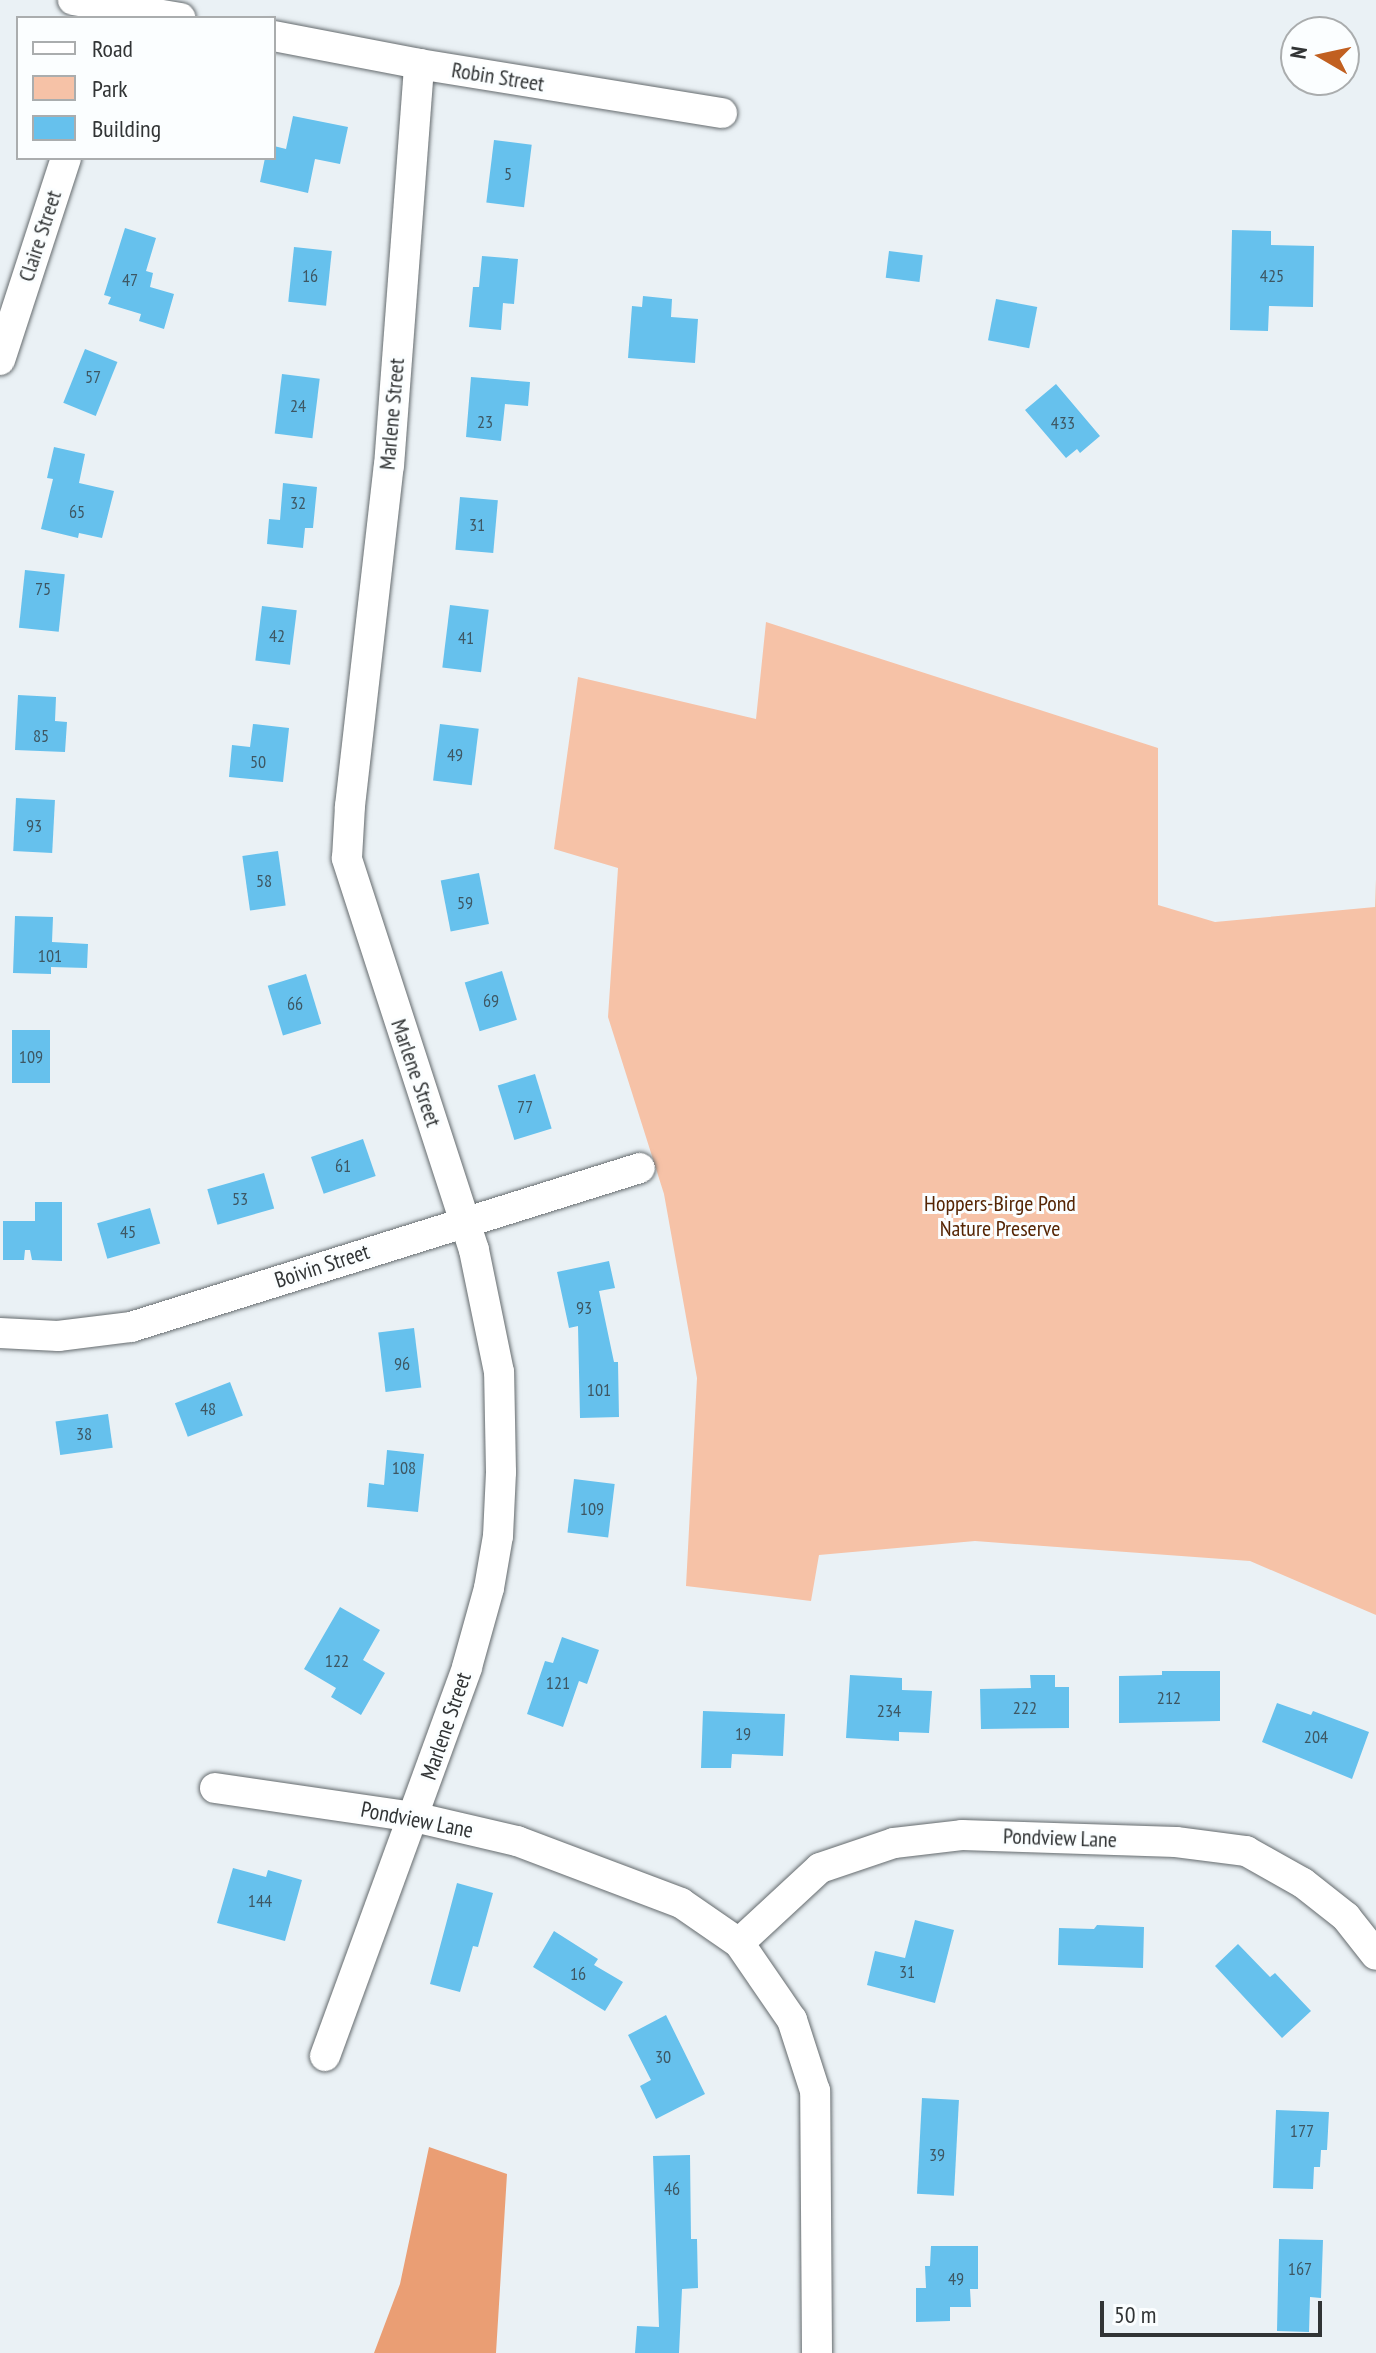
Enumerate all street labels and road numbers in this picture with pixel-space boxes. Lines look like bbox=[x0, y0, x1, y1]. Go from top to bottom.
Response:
street label: Robin Street bbox=[450, 57, 546, 97]
street label: Claire Street bbox=[13, 187, 67, 285]
street label: Marlene Street bbox=[374, 357, 410, 471]
street label: Marlene Street bbox=[385, 1016, 447, 1130]
street label: Boivin Street bbox=[271, 1238, 373, 1294]
street label: Marlene Street bbox=[415, 1669, 477, 1783]
street label: Pondview Lane bbox=[358, 1796, 476, 1844]
street label: Pondview Lane bbox=[1002, 1823, 1118, 1853]

